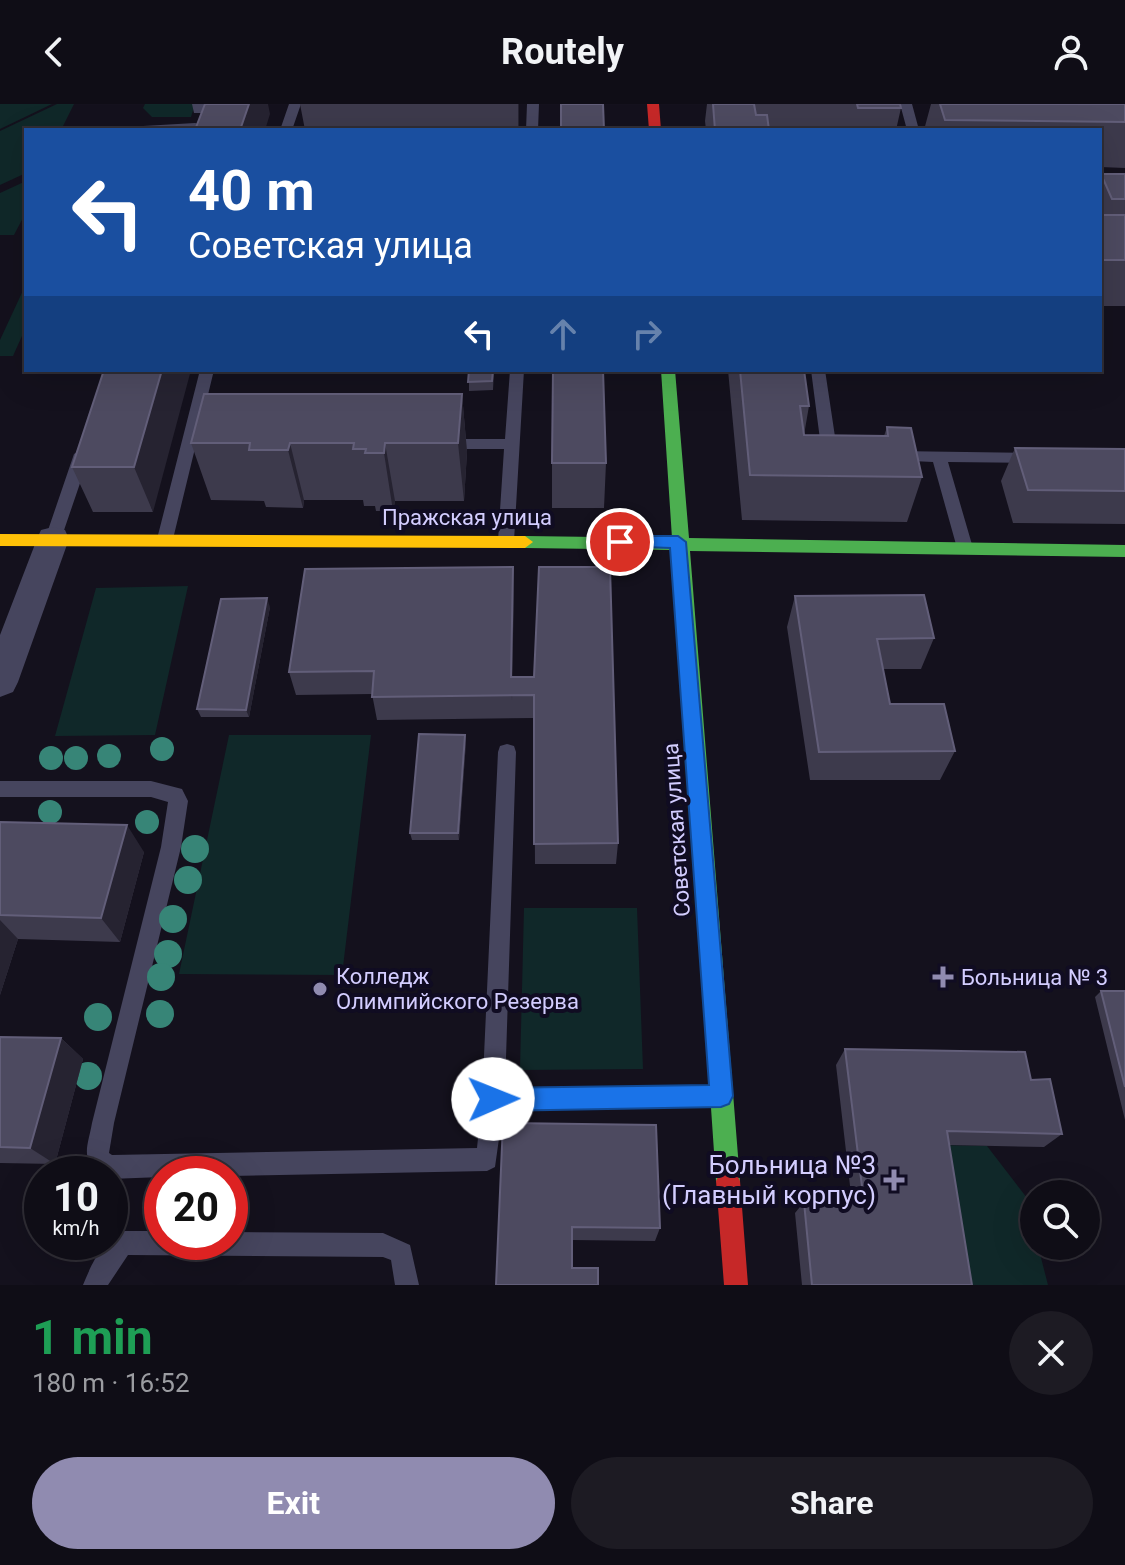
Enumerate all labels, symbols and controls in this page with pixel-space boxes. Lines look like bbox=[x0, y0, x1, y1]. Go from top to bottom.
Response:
icon: back bbox=[32, 30, 76, 74]
icon: person bbox=[1049, 30, 1093, 74]
text: Routely bbox=[501, 31, 624, 73]
text: 40 m bbox=[188, 158, 315, 224]
icon: left bbox=[56, 160, 160, 264]
text: Советская улица bbox=[188, 225, 473, 267]
icon: left bbox=[457, 312, 501, 356]
icon: ahead bbox=[541, 312, 585, 356]
icon: right bbox=[625, 312, 669, 356]
street label: Пражская улица bbox=[382, 505, 552, 530]
pin bbox=[586, 508, 654, 576]
icon: arrive bbox=[598, 520, 642, 564]
street label: Советская улица bbox=[658, 742, 695, 918]
place label: Колледж Олимпийского Резерва bbox=[336, 964, 579, 1014]
place label: Больница № 3 bbox=[961, 965, 1108, 990]
marker: Больница № 3 bbox=[932, 966, 954, 988]
marker: Колледж Олимпийского Резерва bbox=[311, 980, 329, 998]
position arrow bbox=[451, 1057, 535, 1141]
place label: Больница №3 (Главный корпус) bbox=[662, 1150, 876, 1210]
speed limit sign: 20 bbox=[144, 1156, 248, 1260]
marker: Больница №3 (Главный корпус) bbox=[883, 1169, 905, 1191]
text: 10 bbox=[53, 1174, 99, 1221]
map controls bbox=[1020, 1180, 1100, 1260]
button: search bbox=[1020, 1180, 1100, 1260]
text: km/h bbox=[53, 1216, 99, 1240]
text: 1 min bbox=[32, 1309, 153, 1366]
button: close bbox=[1009, 1311, 1093, 1395]
text: 180 m · 16:52 bbox=[32, 1368, 190, 1398]
button: Exit bbox=[32, 1457, 555, 1549]
button: Share bbox=[571, 1457, 1093, 1549]

